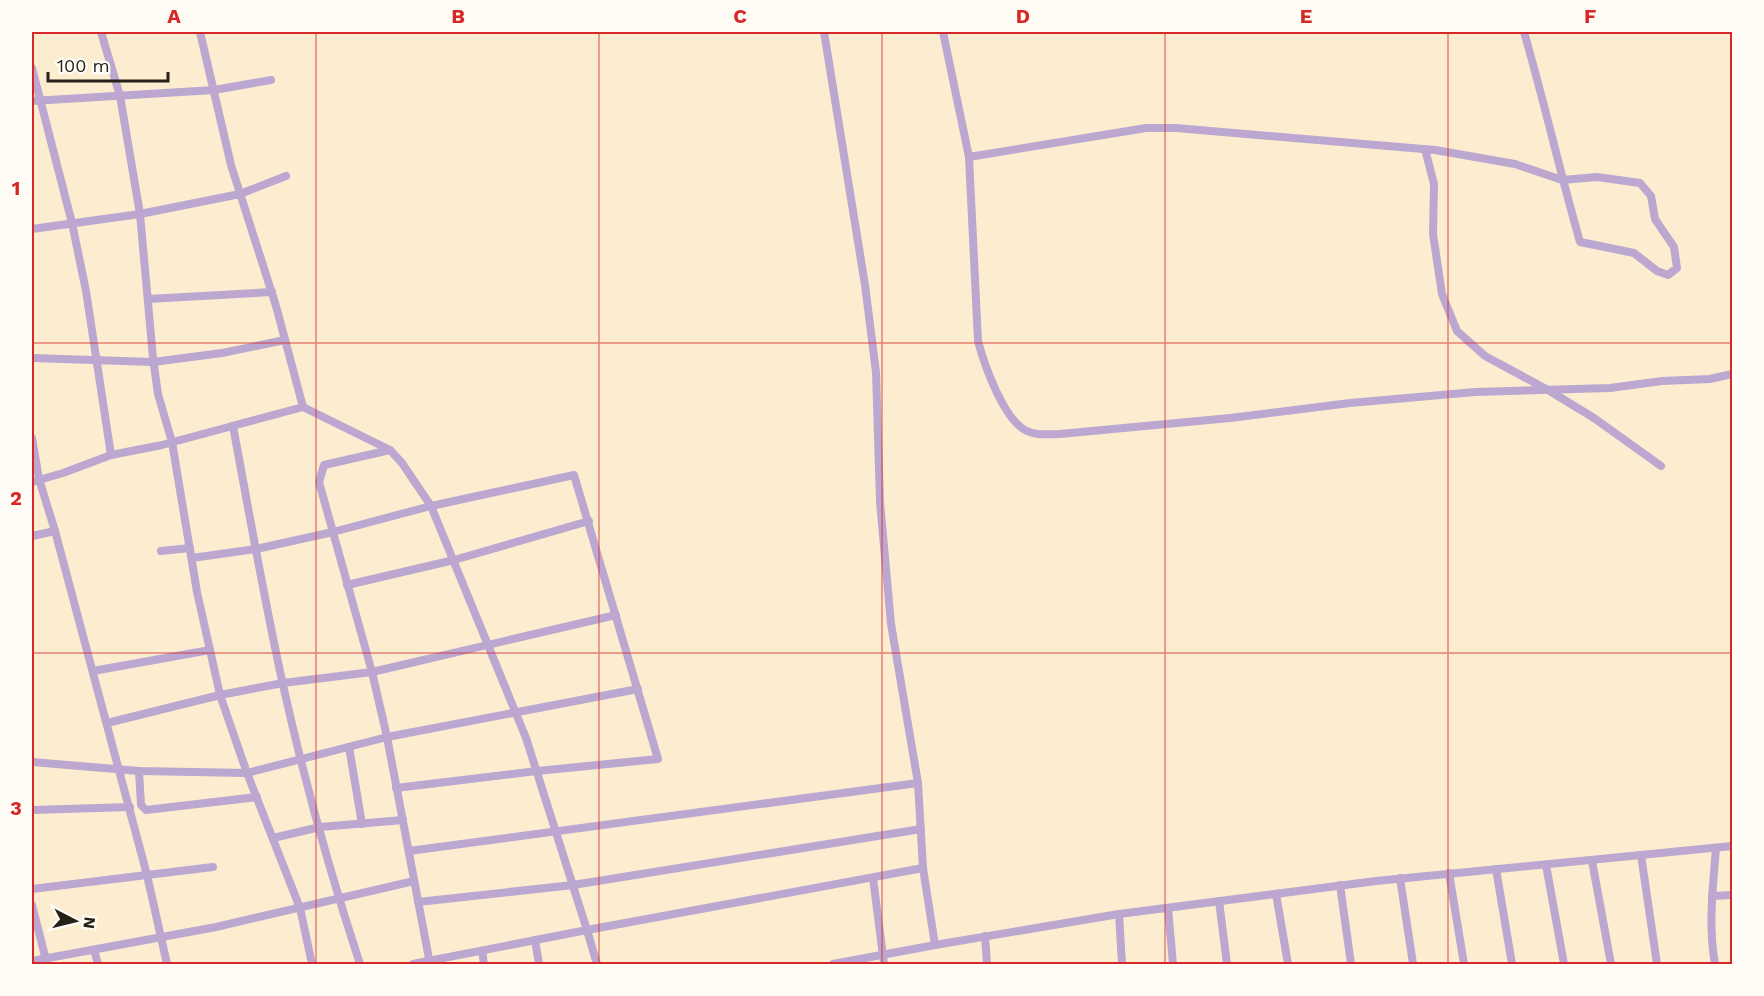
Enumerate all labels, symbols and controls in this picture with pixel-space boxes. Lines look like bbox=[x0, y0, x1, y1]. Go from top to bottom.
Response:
text: A bbox=[167, 4, 181, 28]
text: B bbox=[451, 4, 465, 28]
text: C bbox=[733, 4, 747, 28]
text: D bbox=[1016, 4, 1030, 28]
text: E bbox=[1300, 4, 1312, 28]
text: F bbox=[1584, 4, 1596, 28]
scale bar bbox=[48, 45, 168, 83]
text: 100 m bbox=[57, 55, 110, 76]
text: 1 bbox=[12, 176, 20, 200]
text: 2 bbox=[10, 486, 22, 510]
text: 3 bbox=[10, 796, 22, 820]
north arrow bbox=[45, 891, 105, 951]
text: N bbox=[79, 916, 100, 930]

